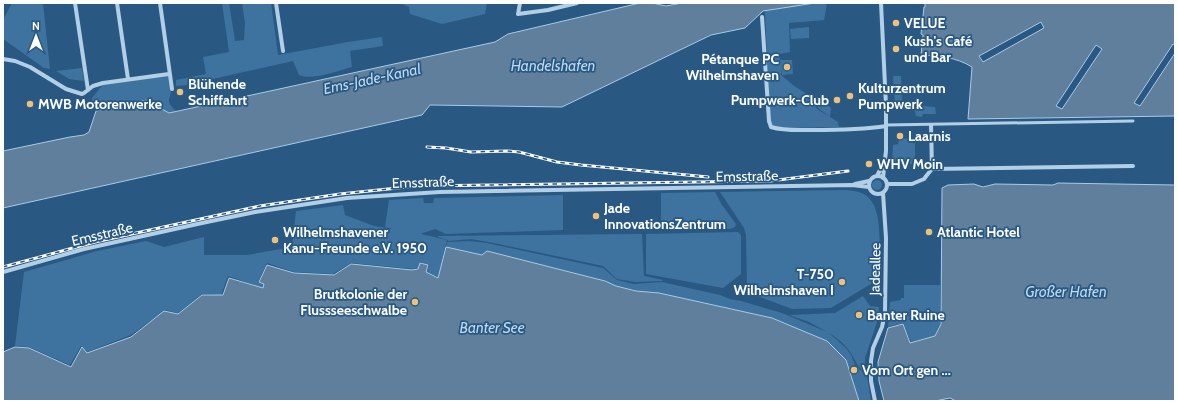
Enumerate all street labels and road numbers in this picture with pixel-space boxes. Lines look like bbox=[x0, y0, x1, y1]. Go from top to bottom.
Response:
street label: Emsstraße bbox=[716, 166, 778, 186]
street label: Emsstraße bbox=[391, 172, 455, 192]
street label: Emsstraße bbox=[70, 218, 134, 250]
street label: Jadeallee bbox=[866, 243, 884, 296]

